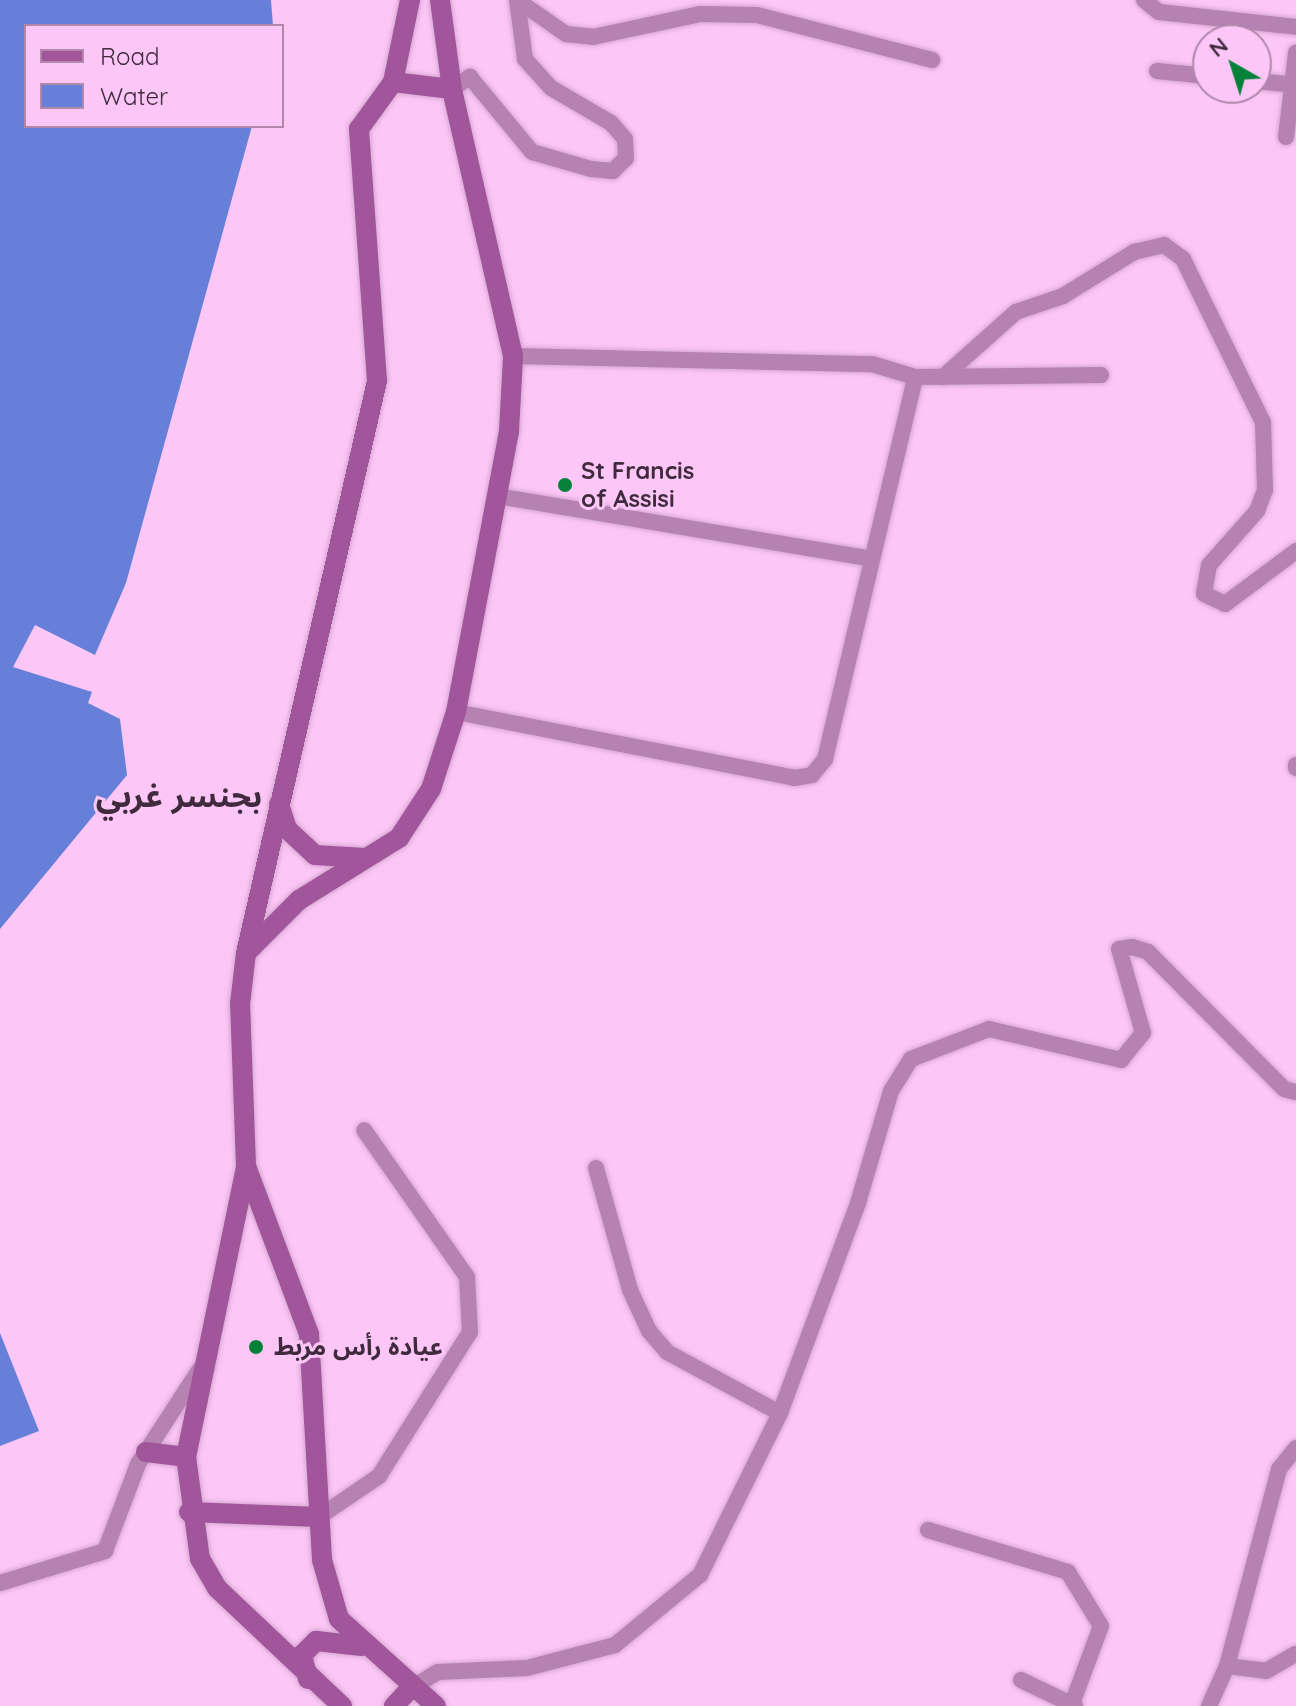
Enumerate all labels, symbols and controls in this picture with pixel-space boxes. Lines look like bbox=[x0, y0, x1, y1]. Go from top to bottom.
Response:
legend bbox=[24, 24, 284, 128]
north arrow bbox=[1192, 24, 1272, 104]
text: N bbox=[1203, 31, 1233, 63]
text: Road bbox=[100, 41, 160, 71]
text: Water bbox=[100, 81, 168, 111]
place label: St Francis of Assisi bbox=[581, 457, 694, 513]
marker: St Francis of Assisi bbox=[556, 476, 574, 494]
district label: بجنسر غربي bbox=[96, 776, 262, 814]
place label: عيادة رأس مربط bbox=[274, 1333, 443, 1361]
marker: عيادة رأس مربط bbox=[245, 1336, 267, 1358]

